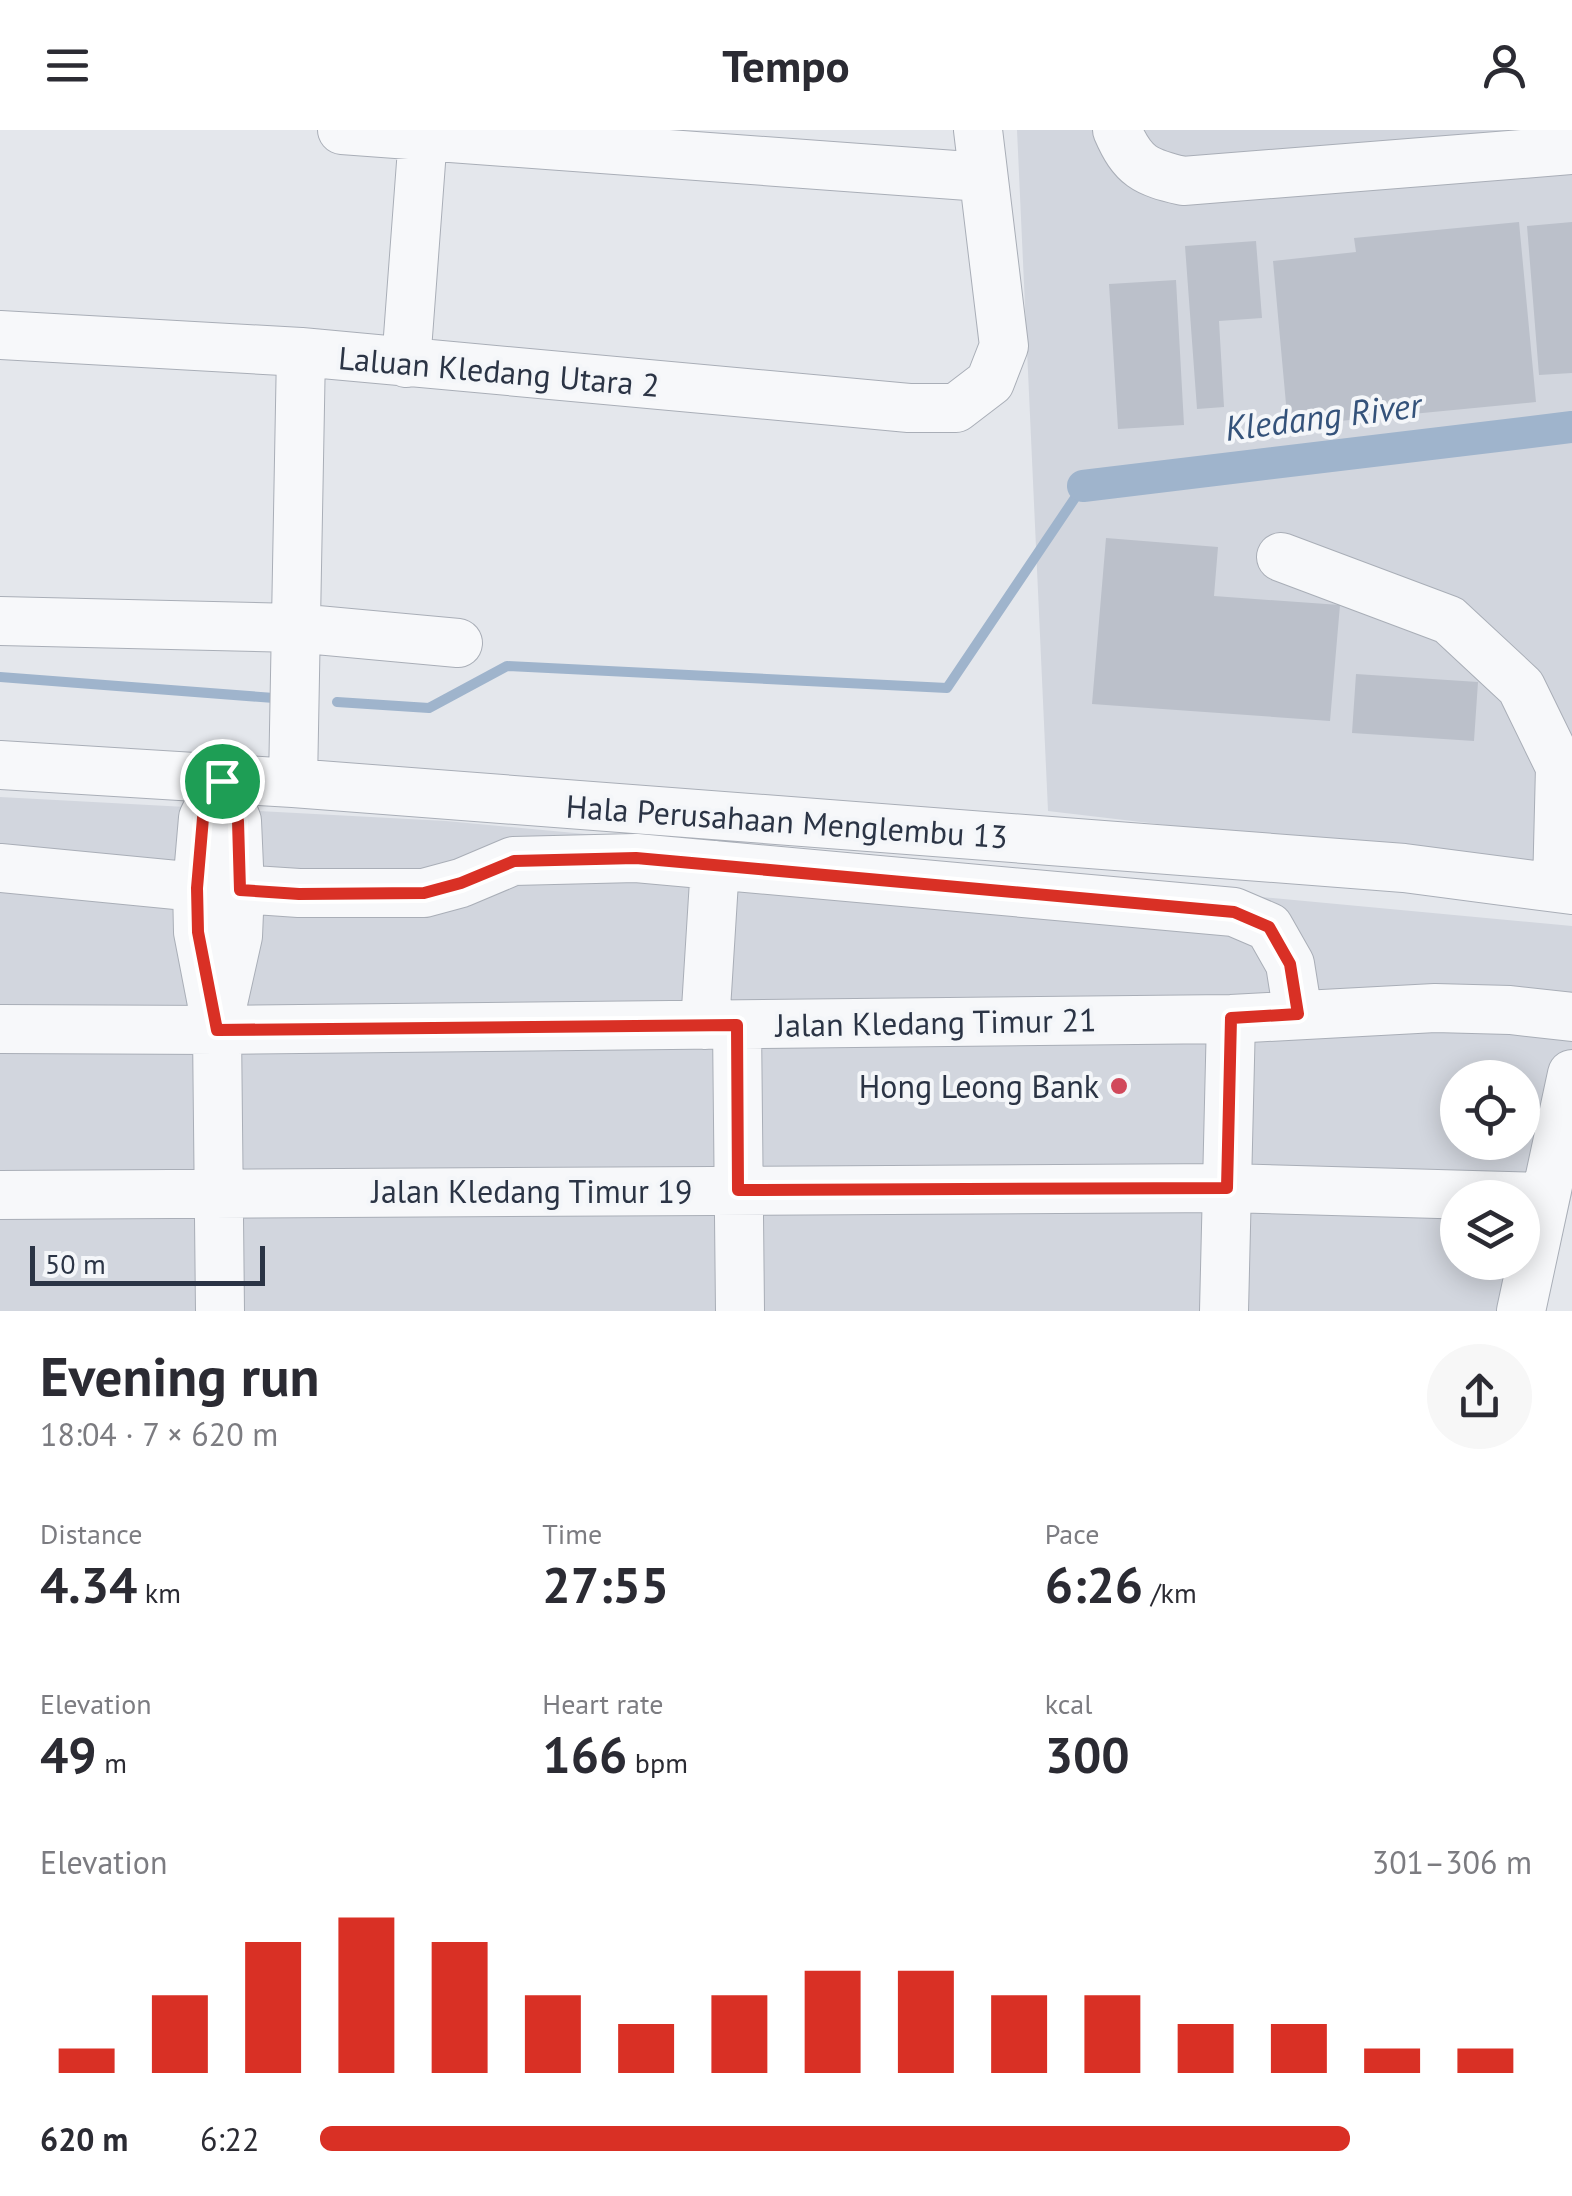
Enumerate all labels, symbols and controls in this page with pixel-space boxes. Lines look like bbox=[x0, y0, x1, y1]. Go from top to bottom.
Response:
text: Tempo bbox=[722, 36, 850, 94]
icon: menu bbox=[40, 38, 95, 93]
icon: person bbox=[1477, 38, 1532, 93]
street label: Laluan Kledang Utara 2 bbox=[337, 336, 661, 406]
water label: Kledang River bbox=[1222, 381, 1426, 451]
pin bbox=[180, 739, 265, 824]
icon: arrive bbox=[195, 754, 250, 809]
street label: Hala Perusahaan Menglembu 13 bbox=[565, 785, 1009, 857]
street label: Jalan Kledang Timur 21 bbox=[773, 998, 1097, 1046]
map controls bbox=[1440, 1060, 1540, 1280]
button: locate bbox=[1440, 1060, 1540, 1160]
place label: Hong Leong Bank bbox=[859, 1065, 1100, 1107]
marker: Hong Leong Bank bbox=[1108, 1075, 1130, 1097]
street label: Jalan Kledang Timur 19 bbox=[370, 1170, 692, 1212]
button: layers bbox=[1440, 1180, 1540, 1280]
scale bar bbox=[30, 1241, 265, 1286]
text: 50 m bbox=[45, 1245, 106, 1282]
text: Evening run bbox=[40, 1340, 320, 1411]
button: share bbox=[1427, 1344, 1532, 1449]
text: 18:04 · 7 × 620 m bbox=[40, 1413, 278, 1455]
text: Distance bbox=[40, 1515, 143, 1552]
text: Time bbox=[542, 1515, 602, 1552]
text: Pace bbox=[1045, 1515, 1099, 1552]
text: 4.34 bbox=[40, 1552, 137, 1617]
text: 27:55 bbox=[542, 1552, 669, 1617]
text: 6:26 bbox=[1045, 1552, 1143, 1617]
text: km bbox=[137, 1574, 181, 1611]
text: /km bbox=[1143, 1574, 1197, 1611]
text: Elevation bbox=[40, 1685, 152, 1722]
text: Heart rate bbox=[542, 1685, 663, 1722]
text: kcal bbox=[1045, 1685, 1092, 1722]
text: 49 bbox=[40, 1722, 97, 1787]
text: 166 bbox=[542, 1722, 627, 1787]
text: 300 bbox=[1045, 1722, 1130, 1787]
text: m bbox=[97, 1744, 127, 1781]
text: bpm bbox=[627, 1744, 688, 1781]
text: Elevation bbox=[40, 1841, 167, 1883]
text: 301–306 m bbox=[1372, 1841, 1532, 1883]
text: 620 m bbox=[40, 2118, 128, 2160]
text: 6:22 bbox=[200, 2118, 259, 2160]

